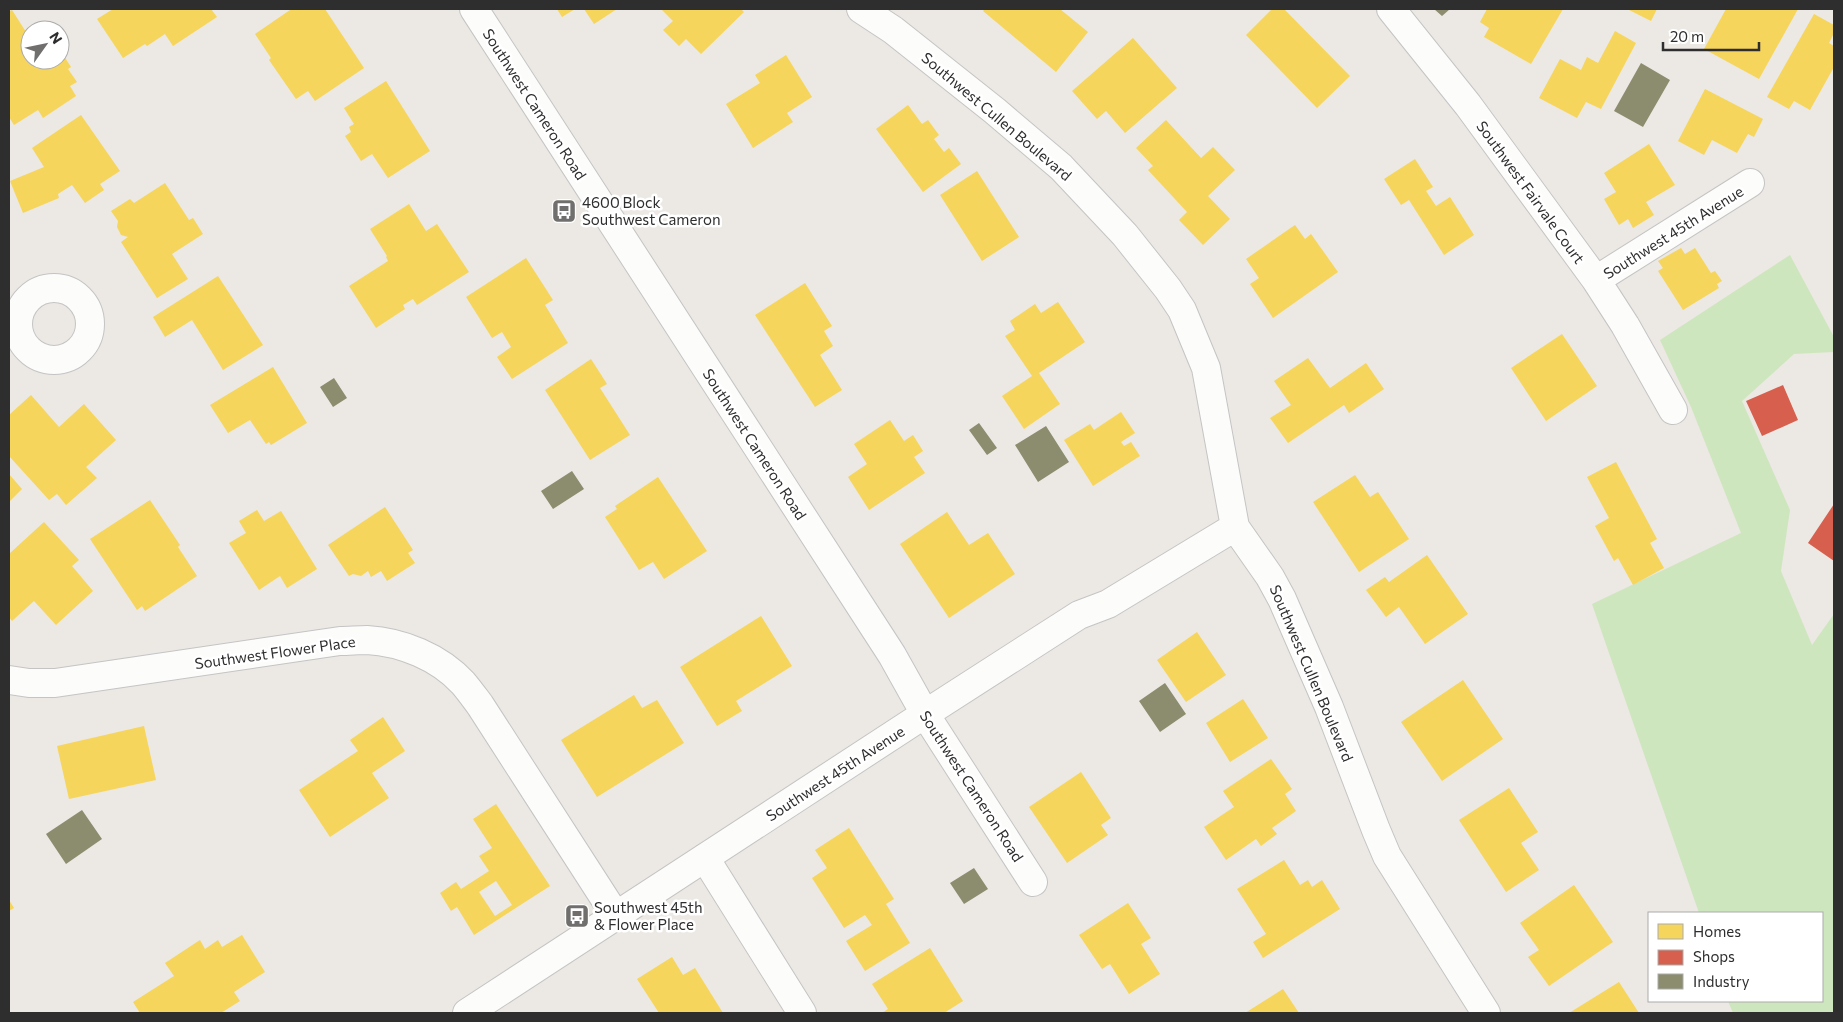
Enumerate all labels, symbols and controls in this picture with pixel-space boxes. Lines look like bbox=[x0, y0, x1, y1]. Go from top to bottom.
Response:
north arrow bbox=[20, 20, 70, 70]
scale bar bbox=[1663, 20, 1759, 52]
street label: Southwest Cameron Road bbox=[479, 25, 591, 183]
text: 20 m bbox=[1670, 27, 1704, 45]
text: N bbox=[46, 29, 66, 47]
street label: Southwest Cullen Boulevard bbox=[918, 48, 1076, 184]
street label: Southwest Fairvale Court bbox=[1473, 117, 1589, 267]
street label: Southwest 45th Avenue bbox=[1600, 182, 1746, 282]
place label: 4600 Block Southwest Cameron bbox=[582, 193, 721, 228]
bus stop icon: 4600 Block Southwest Cameron bbox=[551, 198, 577, 224]
street label: Southwest Cameron Road bbox=[699, 365, 811, 523]
street label: Southwest Cullen Boulevard bbox=[1267, 582, 1357, 764]
street label: Southwest Flower Place bbox=[193, 632, 357, 672]
street label: Southwest Cameron Road bbox=[916, 707, 1028, 865]
street label: Southwest 45th Avenue bbox=[762, 721, 908, 825]
place label: Southwest 45th & Flower Place bbox=[594, 898, 703, 933]
bus stop icon: Southwest 45th & Flower Place bbox=[564, 903, 590, 929]
legend bbox=[1648, 912, 1823, 1002]
text: Homes bbox=[1693, 922, 1741, 940]
text: Shops bbox=[1693, 947, 1735, 965]
text: Industry bbox=[1693, 972, 1750, 990]

